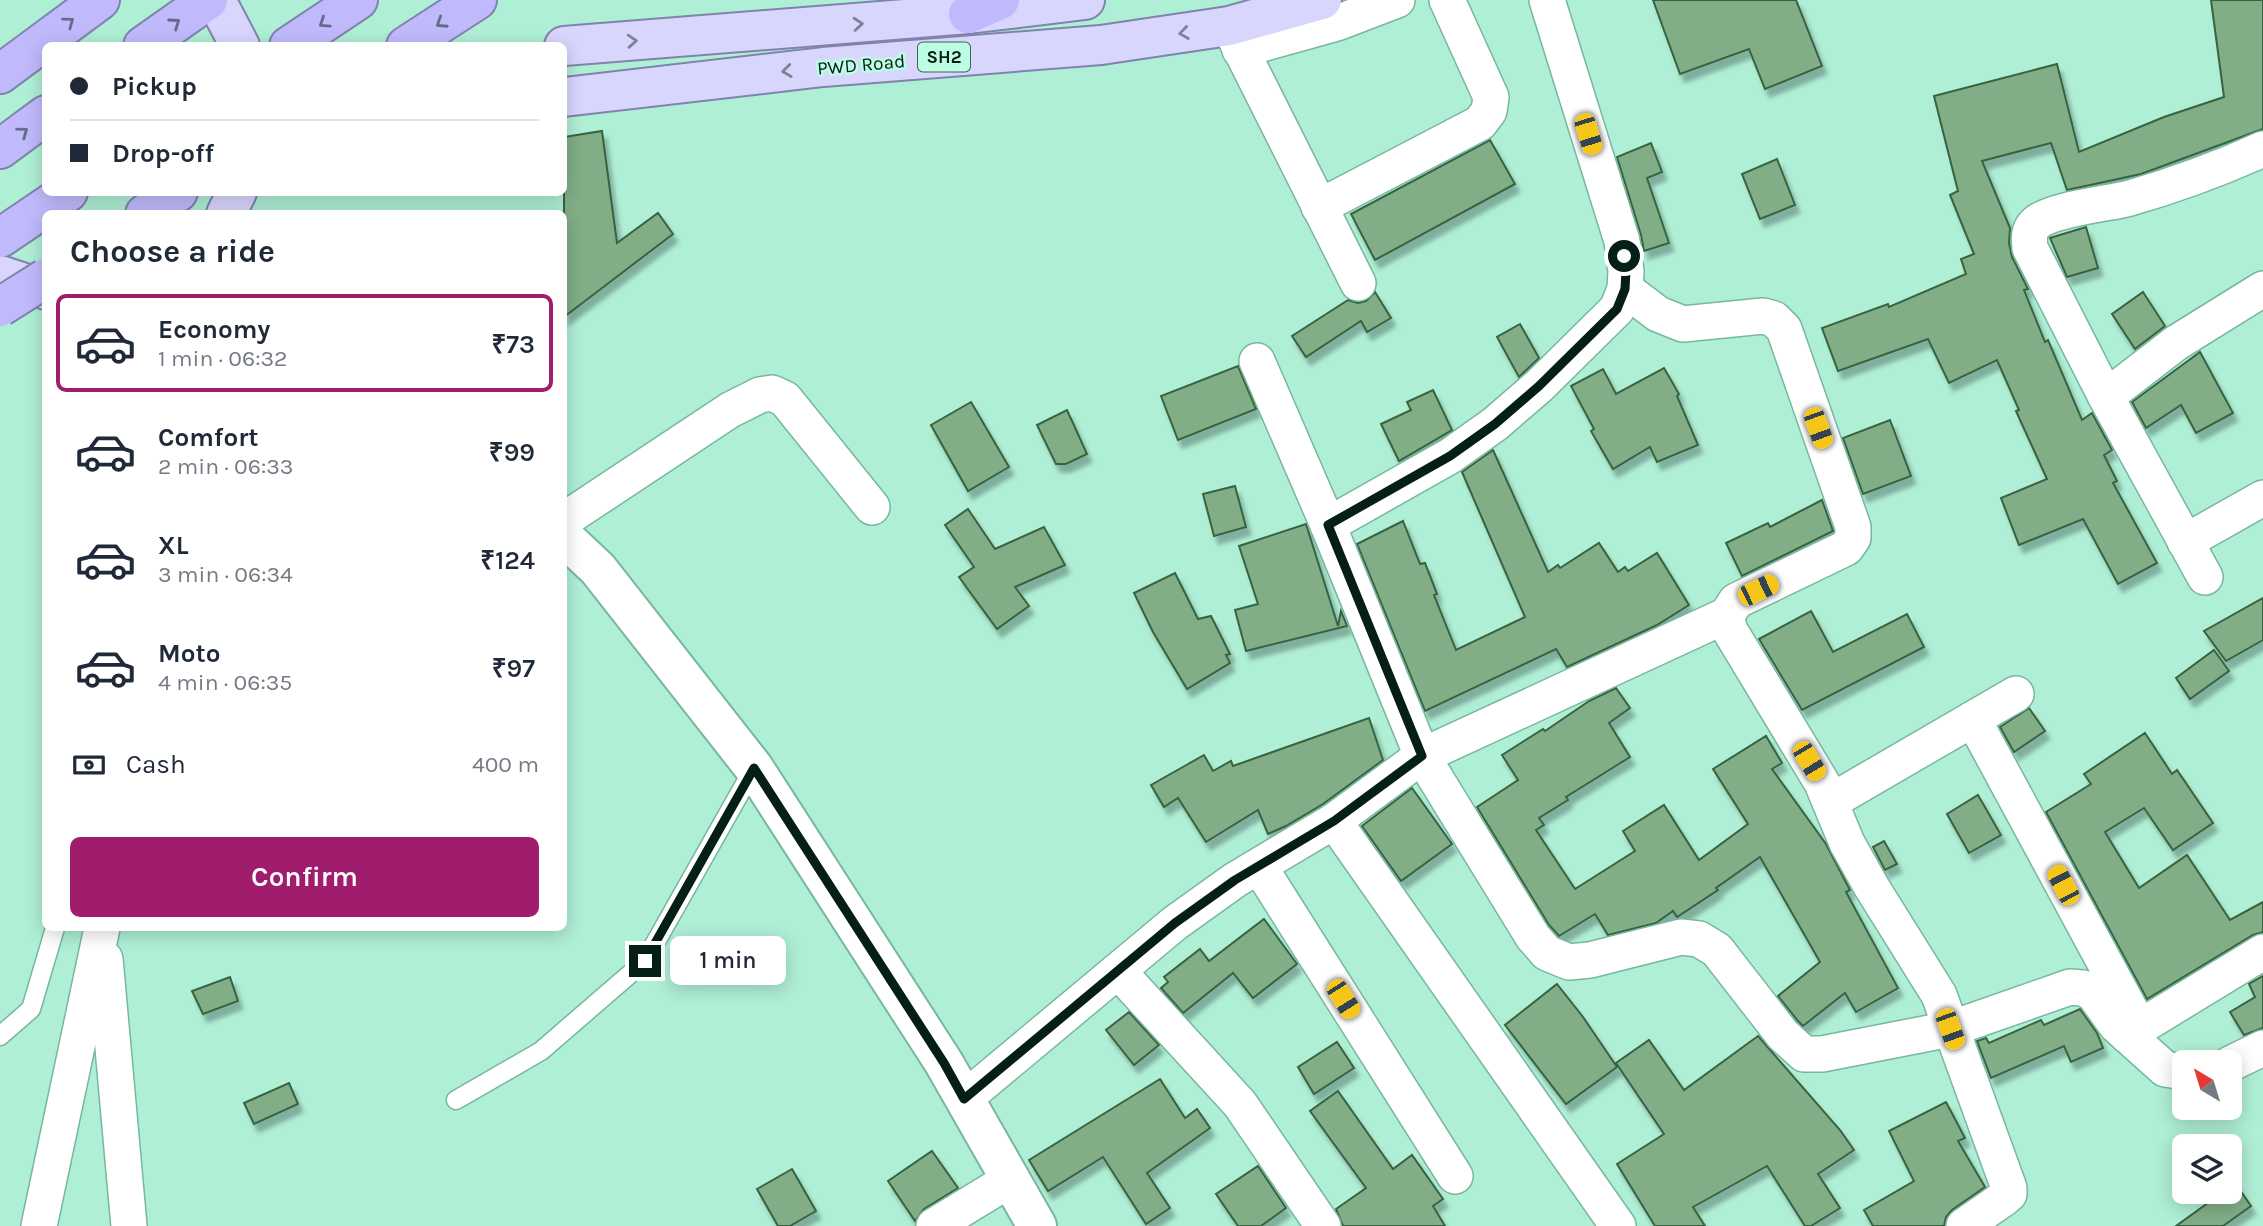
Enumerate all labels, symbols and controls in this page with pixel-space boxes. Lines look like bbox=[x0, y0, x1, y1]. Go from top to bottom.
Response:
one-way arrow bbox=[436, 14, 449, 27]
one-way arrow bbox=[318, 15, 331, 28]
one-way arrow bbox=[853, 17, 864, 32]
one-way arrow bbox=[62, 18, 74, 31]
one-way arrow bbox=[167, 19, 180, 31]
one-way arrow bbox=[1178, 25, 1190, 40]
one-way arrow bbox=[626, 34, 637, 49]
road number: SH2 bbox=[918, 42, 970, 72]
street label: PWD Road bbox=[816, 50, 906, 80]
one-way arrow bbox=[781, 63, 793, 78]
text: Pickup bbox=[112, 71, 197, 102]
car bbox=[1572, 111, 1605, 157]
one-way arrow bbox=[15, 128, 28, 140]
text: Drop-off bbox=[112, 138, 214, 169]
text: Choose a ride bbox=[70, 233, 275, 270]
route start bbox=[1608, 240, 1640, 272]
icon: car bbox=[74, 312, 137, 375]
text: Economy bbox=[158, 314, 270, 345]
text: ₹73 bbox=[491, 329, 535, 360]
text: 1 min · 06:32 bbox=[158, 345, 287, 372]
car bbox=[1801, 405, 1836, 451]
icon: car bbox=[74, 420, 137, 483]
text: Comfort bbox=[158, 422, 259, 453]
text: ₹99 bbox=[489, 437, 535, 468]
text: 2 min · 06:33 bbox=[158, 453, 293, 480]
icon: car bbox=[74, 528, 137, 591]
text: XL bbox=[158, 530, 189, 561]
text: ₹124 bbox=[480, 545, 535, 576]
text: 3 min · 06:34 bbox=[158, 561, 293, 588]
car bbox=[1735, 571, 1782, 609]
icon: car bbox=[74, 636, 137, 699]
text: Moto bbox=[158, 638, 220, 669]
text: ₹97 bbox=[492, 653, 535, 684]
text: 4 min · 06:35 bbox=[158, 669, 292, 696]
car bbox=[1790, 738, 1829, 784]
icon: cash bbox=[70, 746, 108, 784]
text: Cash bbox=[126, 749, 186, 780]
text: 400 m bbox=[472, 751, 539, 778]
button: Confirm bbox=[70, 837, 539, 917]
car bbox=[2044, 862, 2083, 908]
callout: 1 min bbox=[670, 936, 785, 986]
route end bbox=[629, 945, 661, 977]
text: 1 min bbox=[699, 947, 757, 974]
car bbox=[1323, 976, 1364, 1022]
car bbox=[1933, 1006, 1968, 1052]
north arrow bbox=[2172, 1050, 2242, 1120]
map controls bbox=[2172, 1050, 2242, 1204]
button: layers bbox=[2172, 1134, 2242, 1204]

